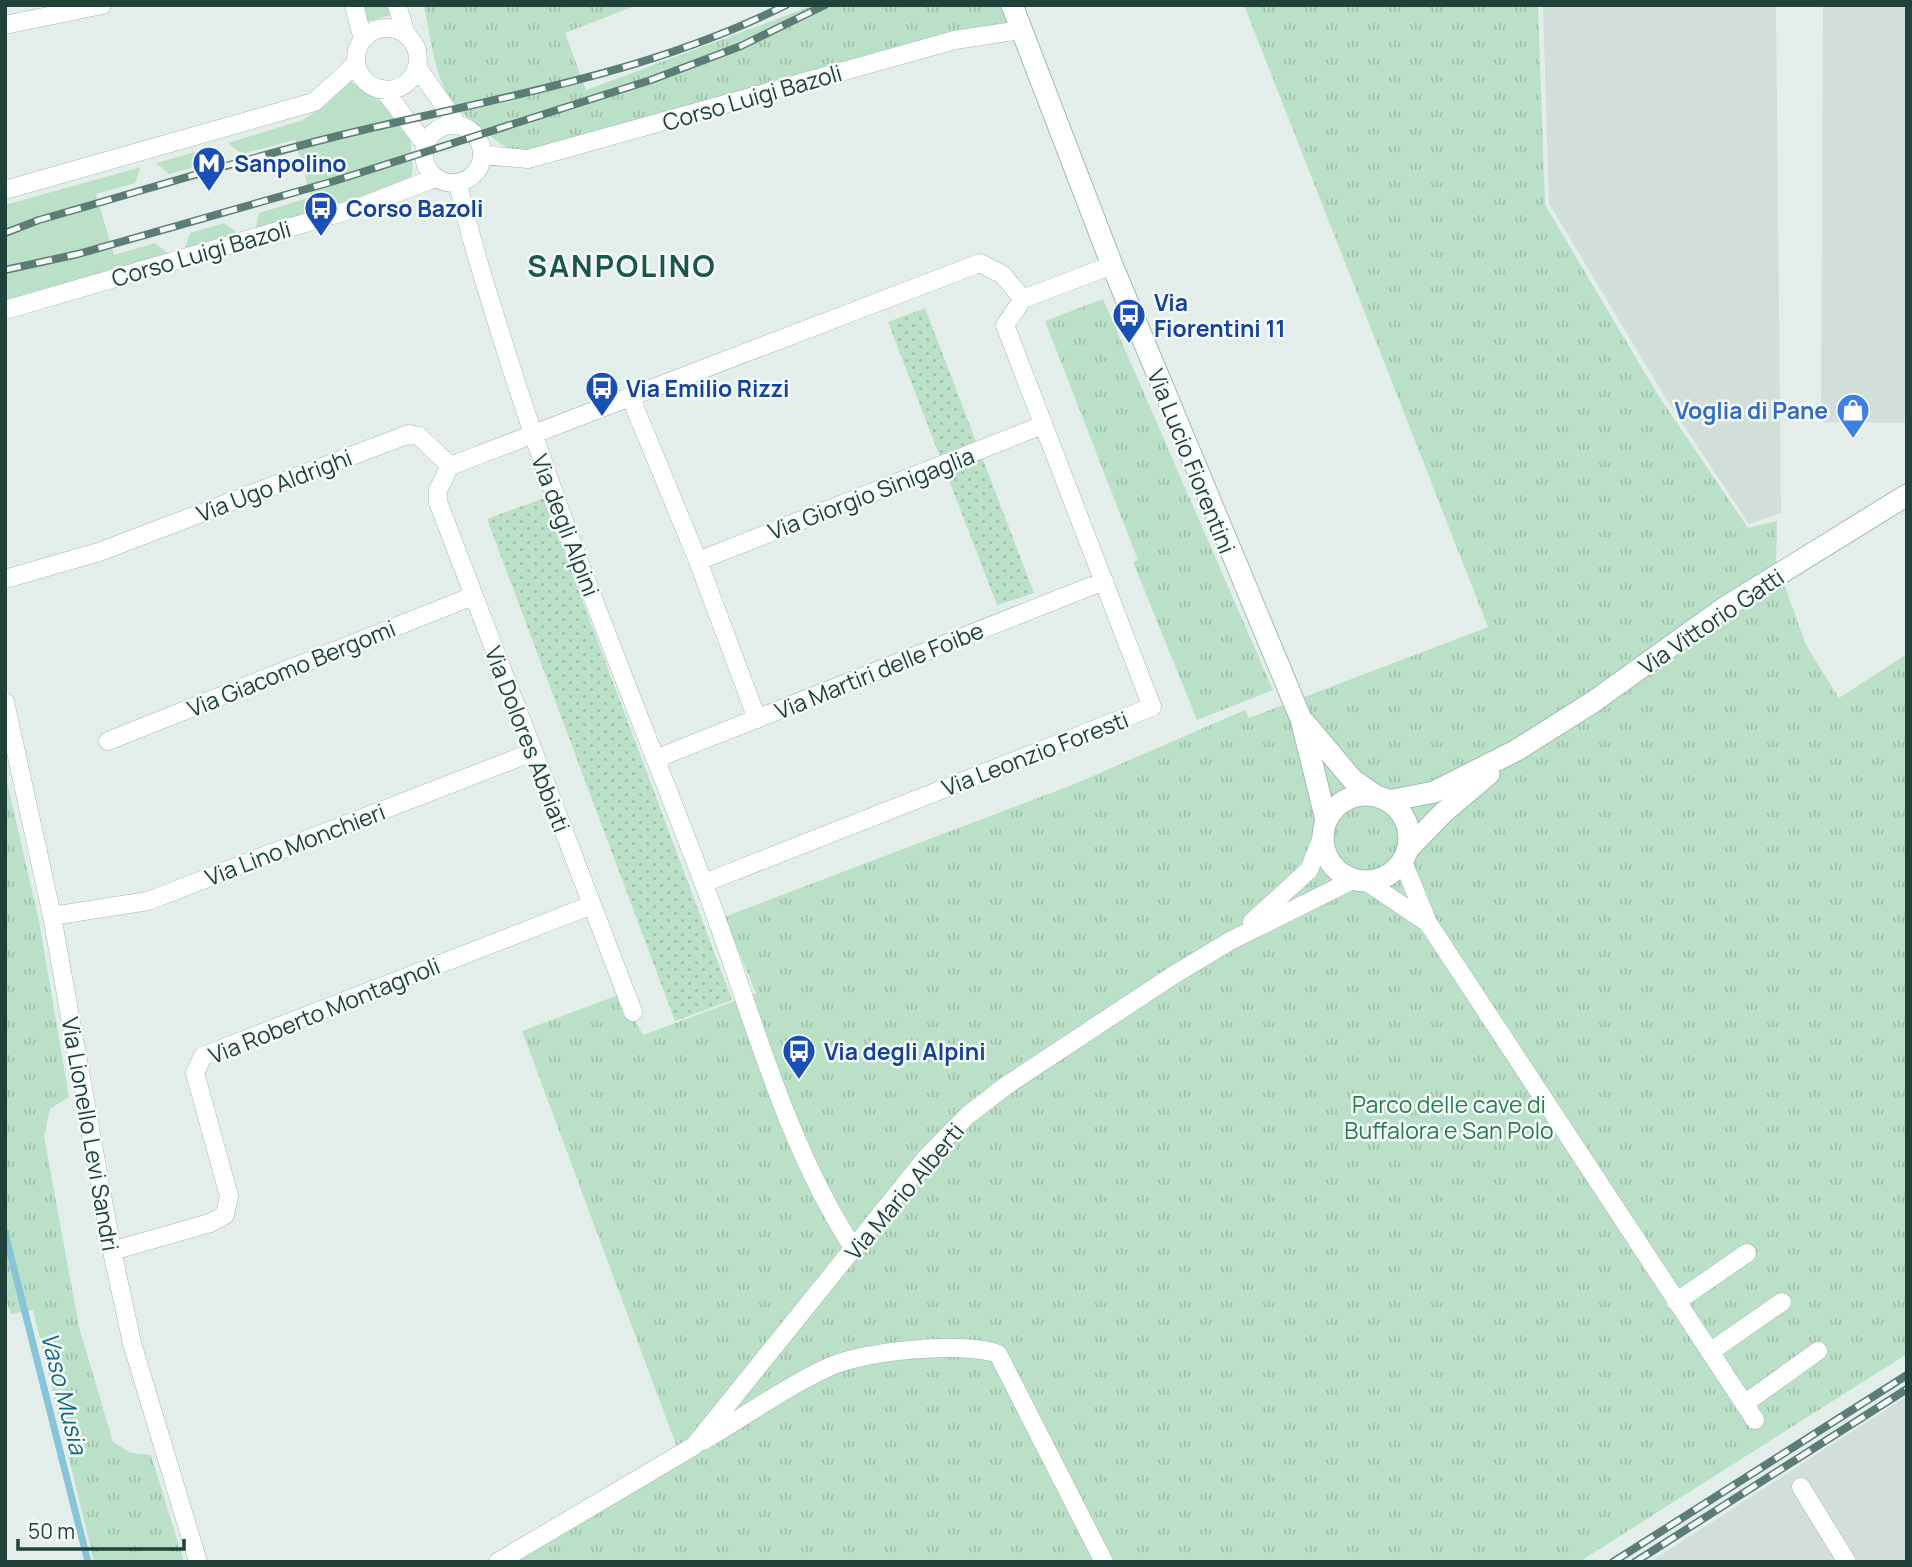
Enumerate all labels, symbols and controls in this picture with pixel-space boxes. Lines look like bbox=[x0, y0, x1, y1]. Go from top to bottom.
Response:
street label: Corso Luigi Bazoli bbox=[659, 56, 845, 138]
metro station icon: Sanpolino bbox=[190, 144, 228, 193]
place label: Sanpolino bbox=[234, 147, 346, 179]
bus stop icon: Corso Bazoli bbox=[302, 189, 340, 238]
place label: Corso Bazoli bbox=[346, 192, 483, 224]
street label: Corso Luigi Bazoli bbox=[108, 212, 294, 294]
district label: SANPOLINO bbox=[527, 245, 717, 286]
place label: Via Fiorentini 11 bbox=[1154, 286, 1286, 344]
bus stop icon: Via Fiorentini 11 bbox=[1110, 296, 1148, 345]
street label: Via Lucio Fiorentini bbox=[1140, 364, 1244, 558]
bus stop icon: Via Emilio Rizzi bbox=[583, 369, 621, 418]
place label: Via Emilio Rizzi bbox=[626, 372, 790, 404]
shop icon: Voglia di Pane bbox=[1834, 391, 1872, 440]
place label: Voglia di Pane bbox=[1675, 394, 1828, 426]
street label: Via Giorgio Sinigaglia bbox=[763, 439, 979, 547]
street label: Via Ugo Aldrighi bbox=[192, 441, 356, 529]
street label: Via degli Alpini bbox=[524, 449, 608, 601]
street label: Via Vittorio Gatti bbox=[1632, 561, 1790, 681]
street label: Via Giacomo Bergomi bbox=[182, 612, 400, 724]
street label: Via Martiri delle Foibe bbox=[770, 613, 988, 727]
street label: Via Dolores Abbiati bbox=[478, 641, 578, 837]
street label: Via Leonzio Foresti bbox=[937, 703, 1133, 803]
street label: Via Lino Monchieri bbox=[200, 795, 390, 893]
street label: Via Roberto Montagnoli bbox=[204, 949, 444, 1071]
street label: Via Lionello Levi Sandri bbox=[55, 1014, 127, 1254]
bus stop icon: Via degli Alpini bbox=[780, 1032, 818, 1081]
place label: Via degli Alpini bbox=[824, 1035, 986, 1067]
park label: Parco delle cave di Buffalora e San Polo bbox=[1344, 1088, 1554, 1146]
street label: Via Mario Alberti bbox=[837, 1116, 971, 1266]
water label: Vaso Musia bbox=[34, 1329, 96, 1459]
scale bar bbox=[18, 1508, 184, 1552]
text: 50 m bbox=[28, 1517, 75, 1545]

